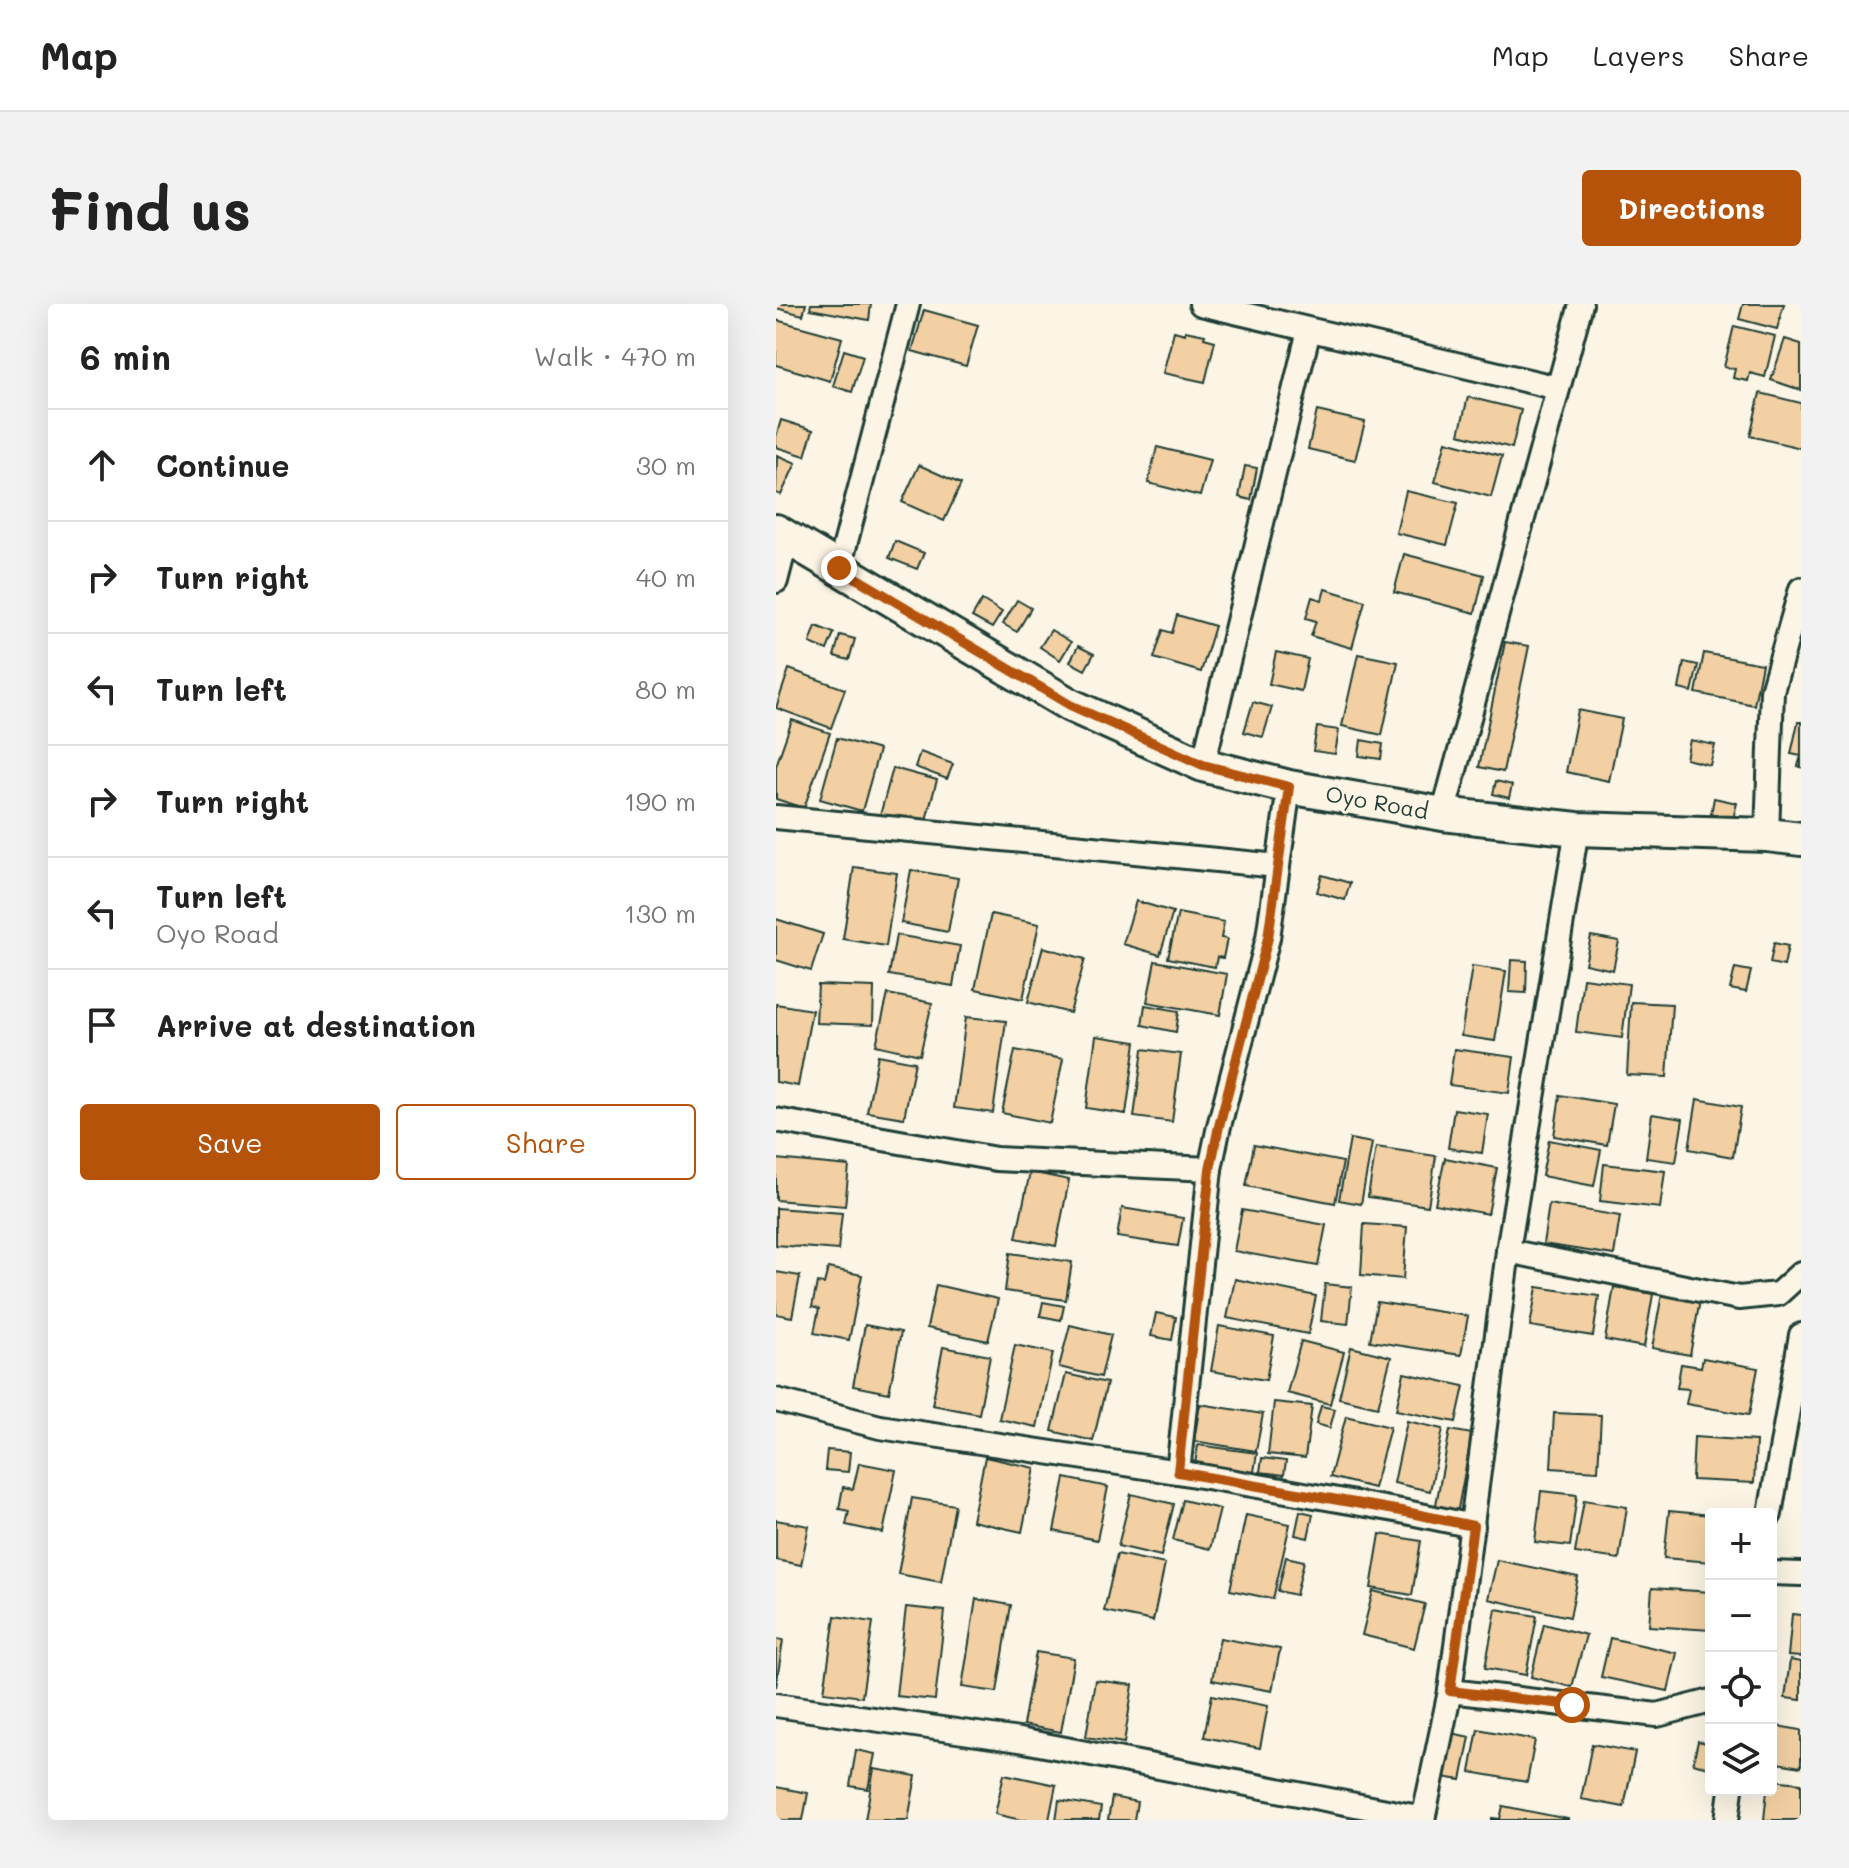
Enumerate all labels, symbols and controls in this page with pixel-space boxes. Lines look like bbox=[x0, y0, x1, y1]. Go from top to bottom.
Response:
text: Map bbox=[40, 30, 118, 80]
text: Map bbox=[1492, 37, 1549, 73]
text: Layers bbox=[1593, 37, 1685, 73]
text: Share bbox=[1729, 37, 1809, 73]
button: Directions bbox=[1582, 170, 1801, 246]
text: Find us bbox=[48, 172, 251, 245]
text: 6 min bbox=[80, 334, 171, 379]
text: Walk · 470 m bbox=[534, 339, 696, 373]
icon: ahead bbox=[80, 443, 124, 487]
text: Continue bbox=[156, 445, 289, 485]
text: 30 m bbox=[636, 448, 696, 482]
route end bbox=[821, 550, 857, 586]
icon: right bbox=[80, 555, 124, 599]
text: Turn right bbox=[156, 557, 309, 597]
text: 40 m bbox=[636, 560, 696, 594]
icon: left bbox=[80, 667, 124, 711]
text: Turn left bbox=[156, 669, 287, 709]
text: 80 m bbox=[635, 672, 696, 706]
icon: right bbox=[80, 779, 124, 823]
street label: Oyo Road bbox=[1323, 779, 1431, 825]
text: Turn right bbox=[156, 781, 309, 821]
text: 190 m bbox=[624, 784, 696, 818]
text: Turn left bbox=[156, 876, 287, 916]
icon: left bbox=[80, 891, 124, 935]
text: 130 m bbox=[624, 896, 696, 930]
text: Oyo Road bbox=[156, 916, 279, 950]
icon: arrive bbox=[80, 1003, 124, 1047]
text: Arrive at destination bbox=[156, 1005, 476, 1045]
button: Save bbox=[80, 1104, 380, 1180]
button: Share bbox=[396, 1104, 696, 1180]
map controls bbox=[1705, 1508, 1777, 1796]
button: + bbox=[1705, 1508, 1777, 1580]
button: − bbox=[1705, 1580, 1777, 1652]
button: locate bbox=[1705, 1652, 1777, 1724]
route start bbox=[1554, 1687, 1590, 1723]
button: layers bbox=[1705, 1724, 1777, 1796]

